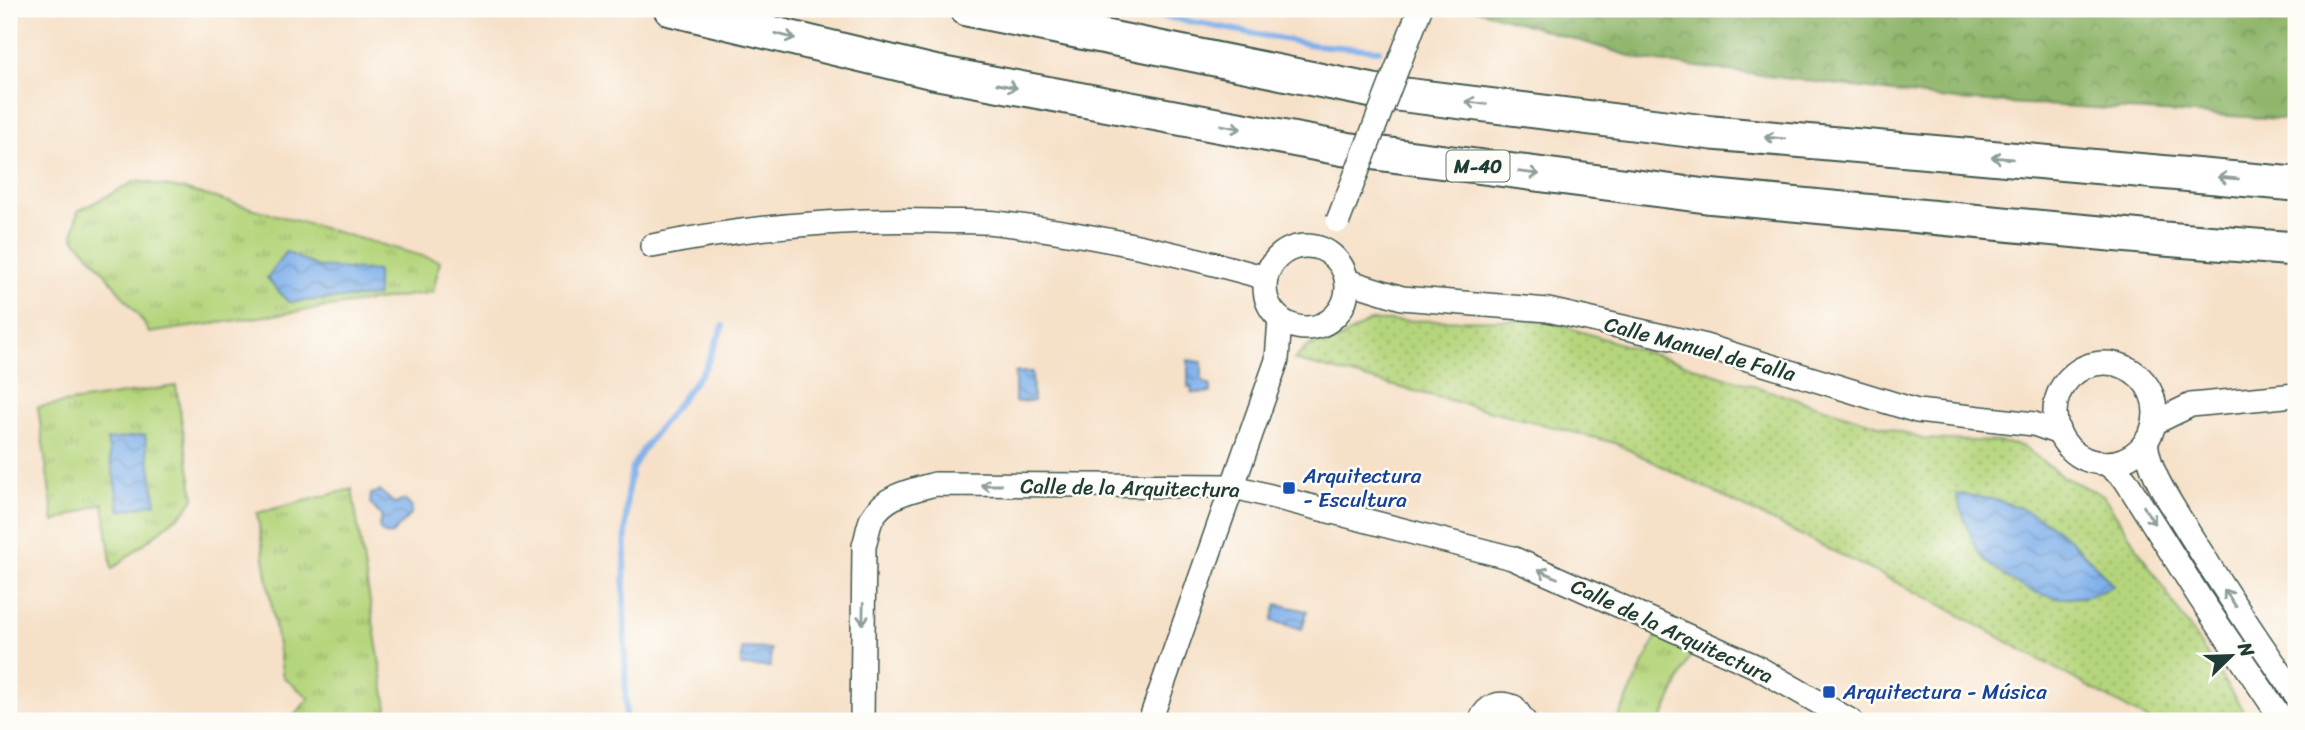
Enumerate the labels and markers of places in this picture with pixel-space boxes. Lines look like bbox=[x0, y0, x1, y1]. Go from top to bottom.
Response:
place label: Arquitectura - Escultura bbox=[1302, 457, 1422, 519]
marker: Arquitectura - Escultura bbox=[1281, 480, 1297, 496]
place label: Arquitectura - Música bbox=[1842, 673, 2047, 711]
marker: Arquitectura - Música bbox=[1821, 684, 1837, 700]

